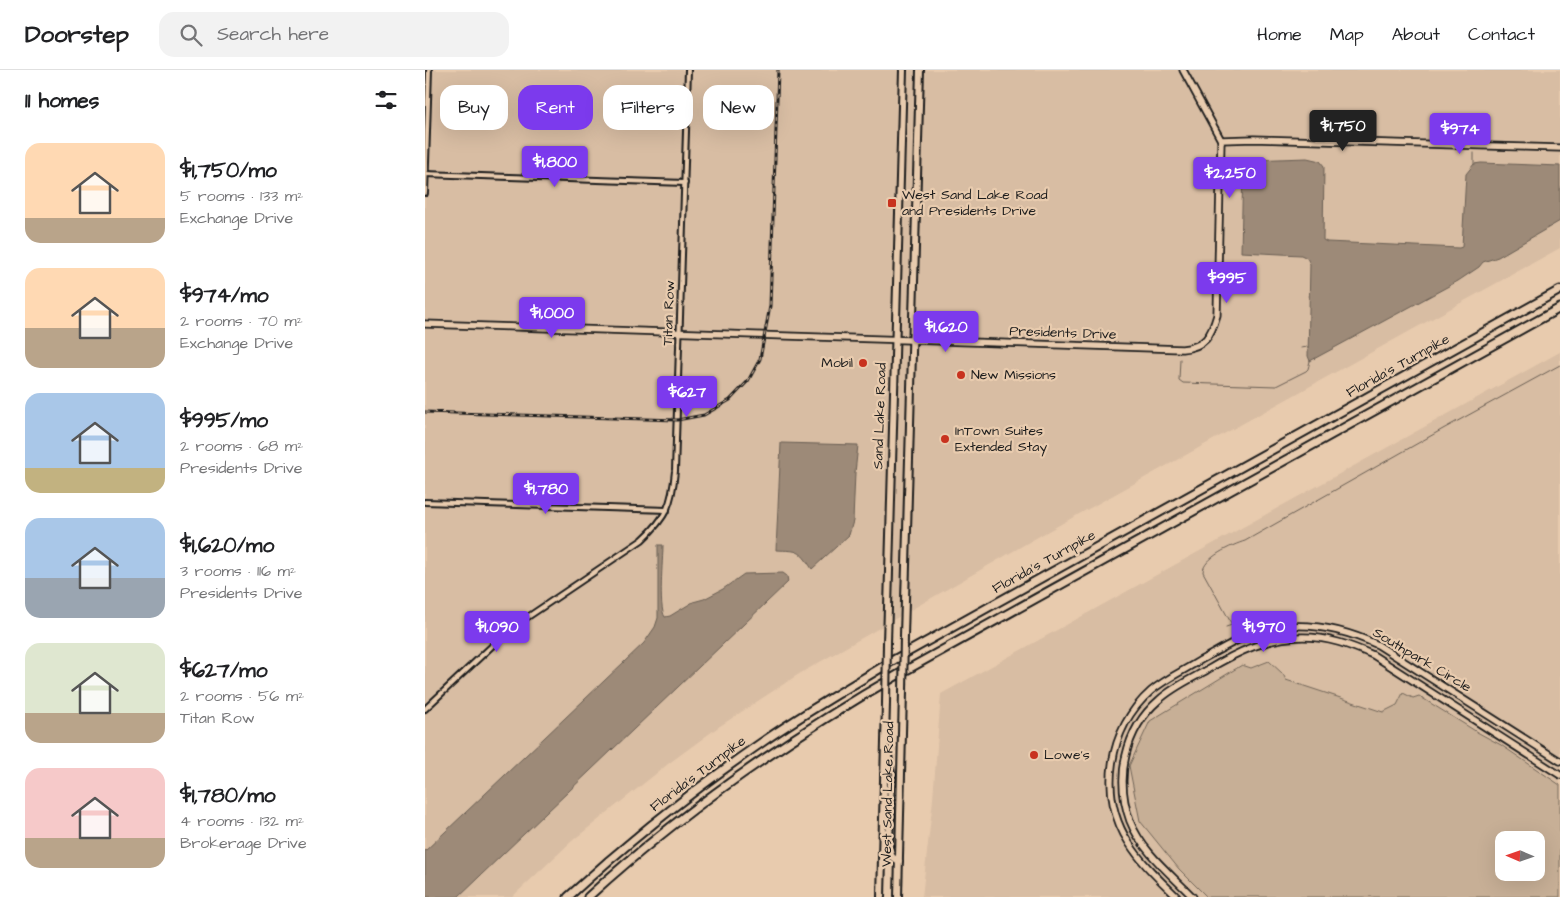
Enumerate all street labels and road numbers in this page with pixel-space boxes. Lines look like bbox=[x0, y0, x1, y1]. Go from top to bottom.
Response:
street label: Titan Row bbox=[658, 280, 680, 346]
street label: Presidents Drive bbox=[1009, 321, 1117, 345]
street label: Florida's Turnpike bbox=[1343, 329, 1454, 403]
street label: Sand Lake Road bbox=[868, 362, 892, 470]
street label: Florida's Turnpike bbox=[989, 525, 1100, 599]
street label: Southpark Circle bbox=[1369, 623, 1475, 698]
street label: West Sand Lake Road bbox=[877, 721, 899, 867]
street label: Florida's Turnpike bbox=[646, 731, 750, 817]

